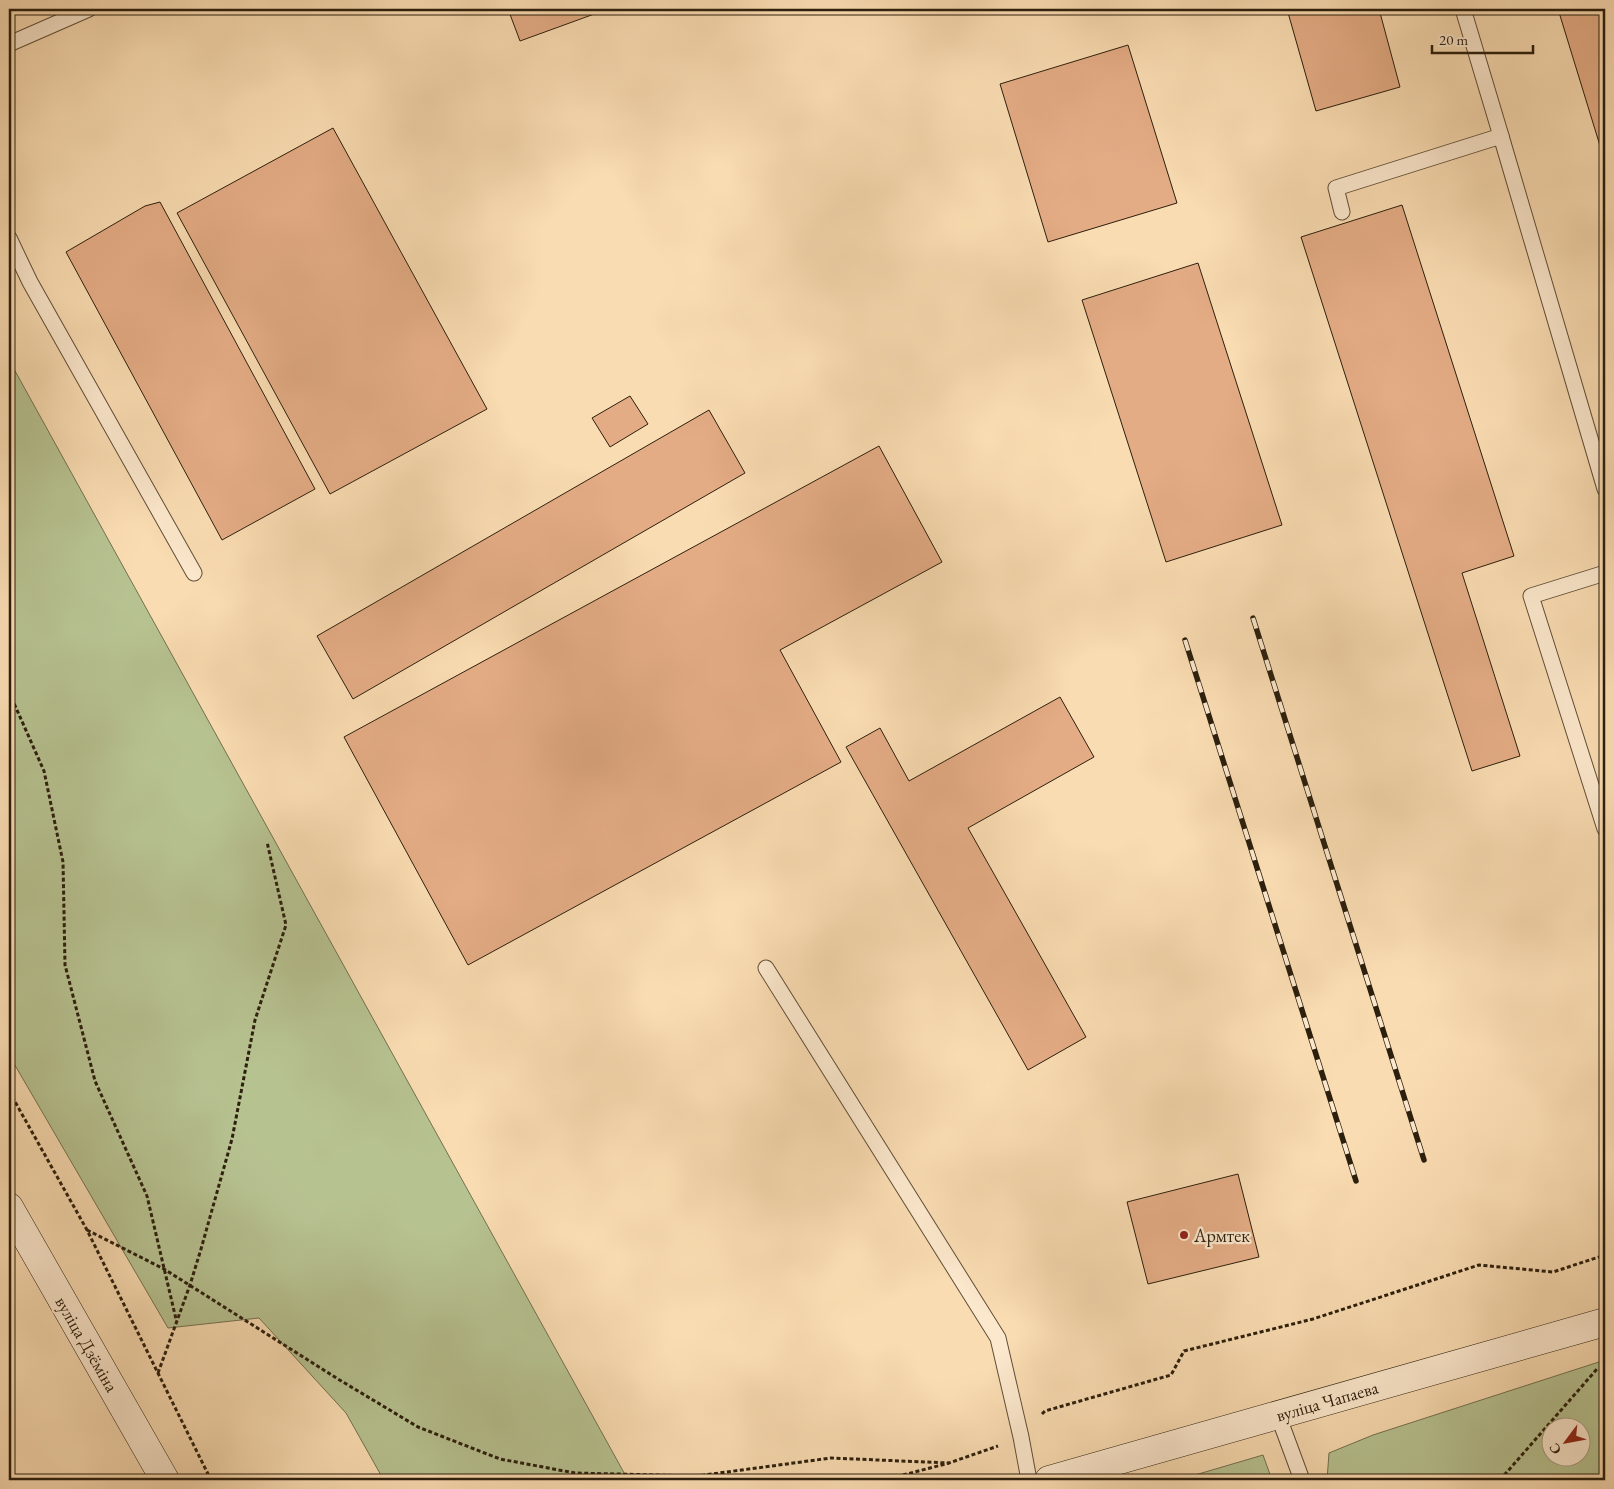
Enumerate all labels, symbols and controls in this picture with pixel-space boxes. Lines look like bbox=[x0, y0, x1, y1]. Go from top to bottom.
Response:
scale bar bbox=[1432, 22, 1533, 54]
text: 20 m bbox=[1439, 30, 1468, 49]
place label: Армтек bbox=[1193, 1224, 1250, 1247]
marker: Армтек bbox=[1178, 1229, 1190, 1241]
street label: вуліца Дзёміна bbox=[50, 1292, 124, 1397]
street label: вуліца Чапаева bbox=[1273, 1375, 1382, 1427]
north arrow bbox=[1542, 1416, 1592, 1466]
text: С bbox=[1545, 1440, 1565, 1458]

